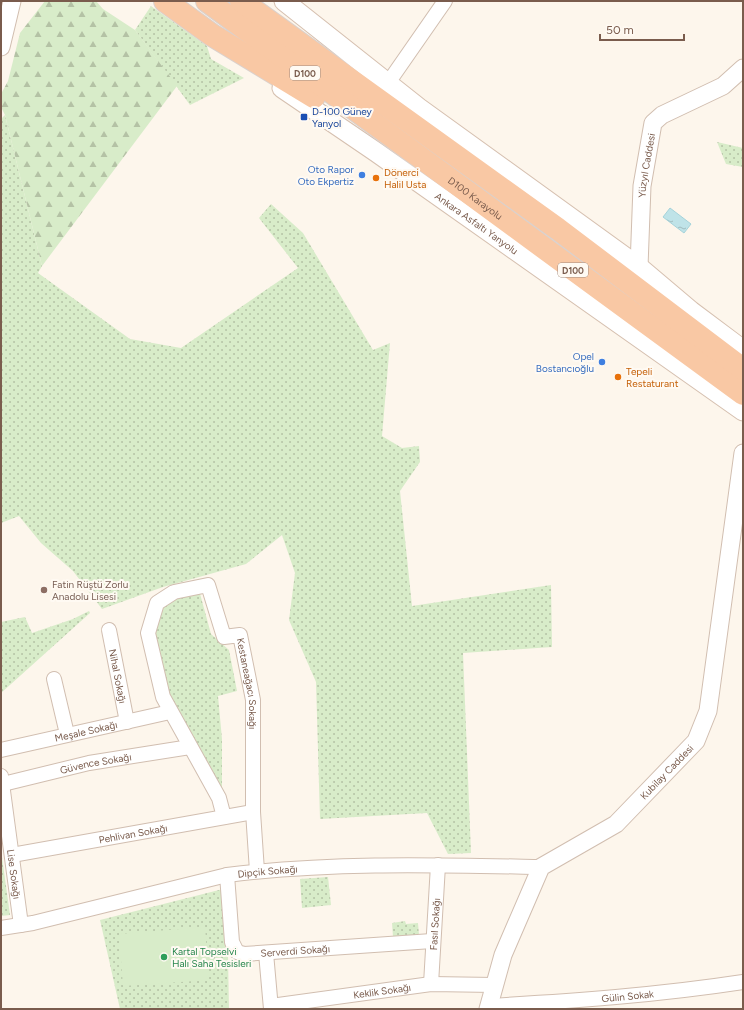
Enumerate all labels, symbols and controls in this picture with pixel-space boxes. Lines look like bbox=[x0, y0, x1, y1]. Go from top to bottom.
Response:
scale bar bbox=[600, 16, 684, 42]
text: 50 m bbox=[606, 23, 634, 37]
road number: D100 bbox=[290, 66, 320, 80]
place label: D-100 Güney Yanyol bbox=[312, 105, 373, 130]
marker: D-100 Güney Yanyol bbox=[299, 112, 309, 122]
street label: Yüzyıl Caddesi bbox=[635, 132, 658, 198]
place label: Oto Rapor Oto Ekpertiz bbox=[298, 163, 355, 188]
place label: Dönerci Halil Usta bbox=[384, 166, 426, 191]
marker: Oto Rapor Oto Ekpertiz bbox=[357, 170, 367, 180]
marker: Dönerci Halil Usta bbox=[371, 173, 381, 183]
street label: D100 Karayolu bbox=[446, 174, 505, 222]
street label: Ankara Asfaltı Yanyolu bbox=[432, 189, 521, 257]
road number: D100 bbox=[558, 263, 588, 277]
place label: Opel Bostancıoğlu bbox=[536, 350, 594, 375]
marker: Opel Bostancıoğlu bbox=[597, 357, 607, 367]
place label: Tepeli Restaturant bbox=[626, 365, 679, 390]
marker: Tepeli Restaturant bbox=[613, 372, 623, 382]
place label: Fatin Rüştü Zorlu Anadolu Lisesi bbox=[52, 578, 128, 603]
marker: Fatin Rüştü Zorlu Anadolu Lisesi bbox=[39, 585, 49, 595]
street label: Kestaneağacı Sokağı bbox=[234, 637, 260, 729]
street label: Nihal Sokağı bbox=[106, 648, 130, 705]
street label: Meşale Sokağı bbox=[53, 718, 118, 744]
street label: Kubilay Caddesi bbox=[637, 741, 696, 802]
street label: Güvence Sokağı bbox=[58, 750, 132, 776]
street label: Pehlivan Sokağı bbox=[98, 821, 168, 846]
street label: Lise Sokağı bbox=[4, 848, 24, 900]
street label: Dipçik Sokağı bbox=[237, 862, 298, 880]
street label: Fasıl Sokağı bbox=[427, 898, 443, 951]
street label: Serverdi Sokağı bbox=[260, 942, 330, 959]
place label: Kartal Topselvi Halı Saha Tesisleri bbox=[172, 945, 251, 970]
marker: Kartal Topselvi Halı Saha Tesisleri bbox=[159, 952, 169, 962]
street label: Keklik Sokağı bbox=[352, 980, 412, 1001]
street label: Gülin Sokak bbox=[601, 987, 655, 1005]

